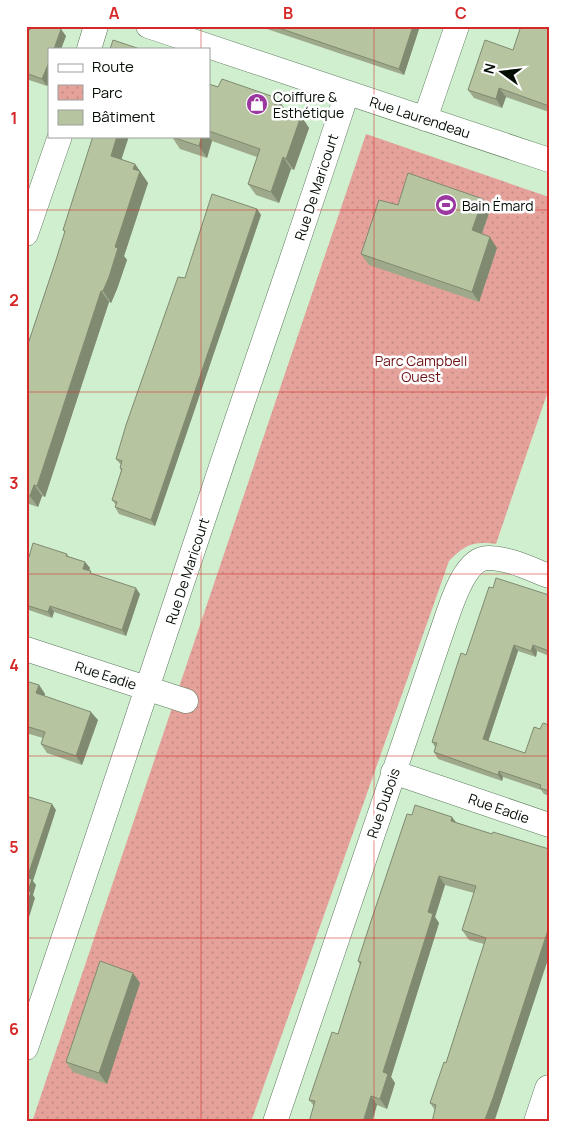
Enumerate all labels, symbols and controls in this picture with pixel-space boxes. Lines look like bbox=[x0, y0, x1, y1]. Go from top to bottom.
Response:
text: A bbox=[109, 2, 120, 24]
text: B bbox=[283, 2, 293, 24]
text: C bbox=[455, 2, 467, 24]
legend bbox=[48, 48, 210, 138]
north arrow bbox=[478, 48, 528, 98]
text: Route bbox=[92, 56, 134, 77]
text: N bbox=[478, 61, 499, 76]
text: Parc bbox=[92, 82, 123, 103]
place label: Coiffure & Esthétique bbox=[273, 87, 344, 122]
shop icon: Coiffure & Esthétique bbox=[245, 92, 269, 116]
street label: Rue Laurendeau bbox=[367, 92, 473, 142]
text: Bâtiment bbox=[92, 106, 155, 127]
text: 1 bbox=[10, 107, 18, 129]
street label: Rue De Maricourt bbox=[290, 131, 342, 243]
sports icon: Bain Émard bbox=[434, 193, 458, 217]
place label: Bain Émard bbox=[462, 196, 534, 215]
text: 2 bbox=[9, 289, 19, 311]
park label: Parc Campbell Ouest bbox=[375, 351, 467, 386]
text: 3 bbox=[9, 472, 19, 494]
street label: Rue De Maricourt bbox=[161, 515, 213, 627]
text: 4 bbox=[9, 654, 19, 676]
street label: Rue Eadie bbox=[73, 656, 139, 694]
street label: Rue Dubois bbox=[362, 765, 404, 841]
street label: Rue Eadie bbox=[466, 789, 532, 827]
text: 5 bbox=[9, 836, 19, 858]
text: 6 bbox=[9, 1018, 19, 1040]

